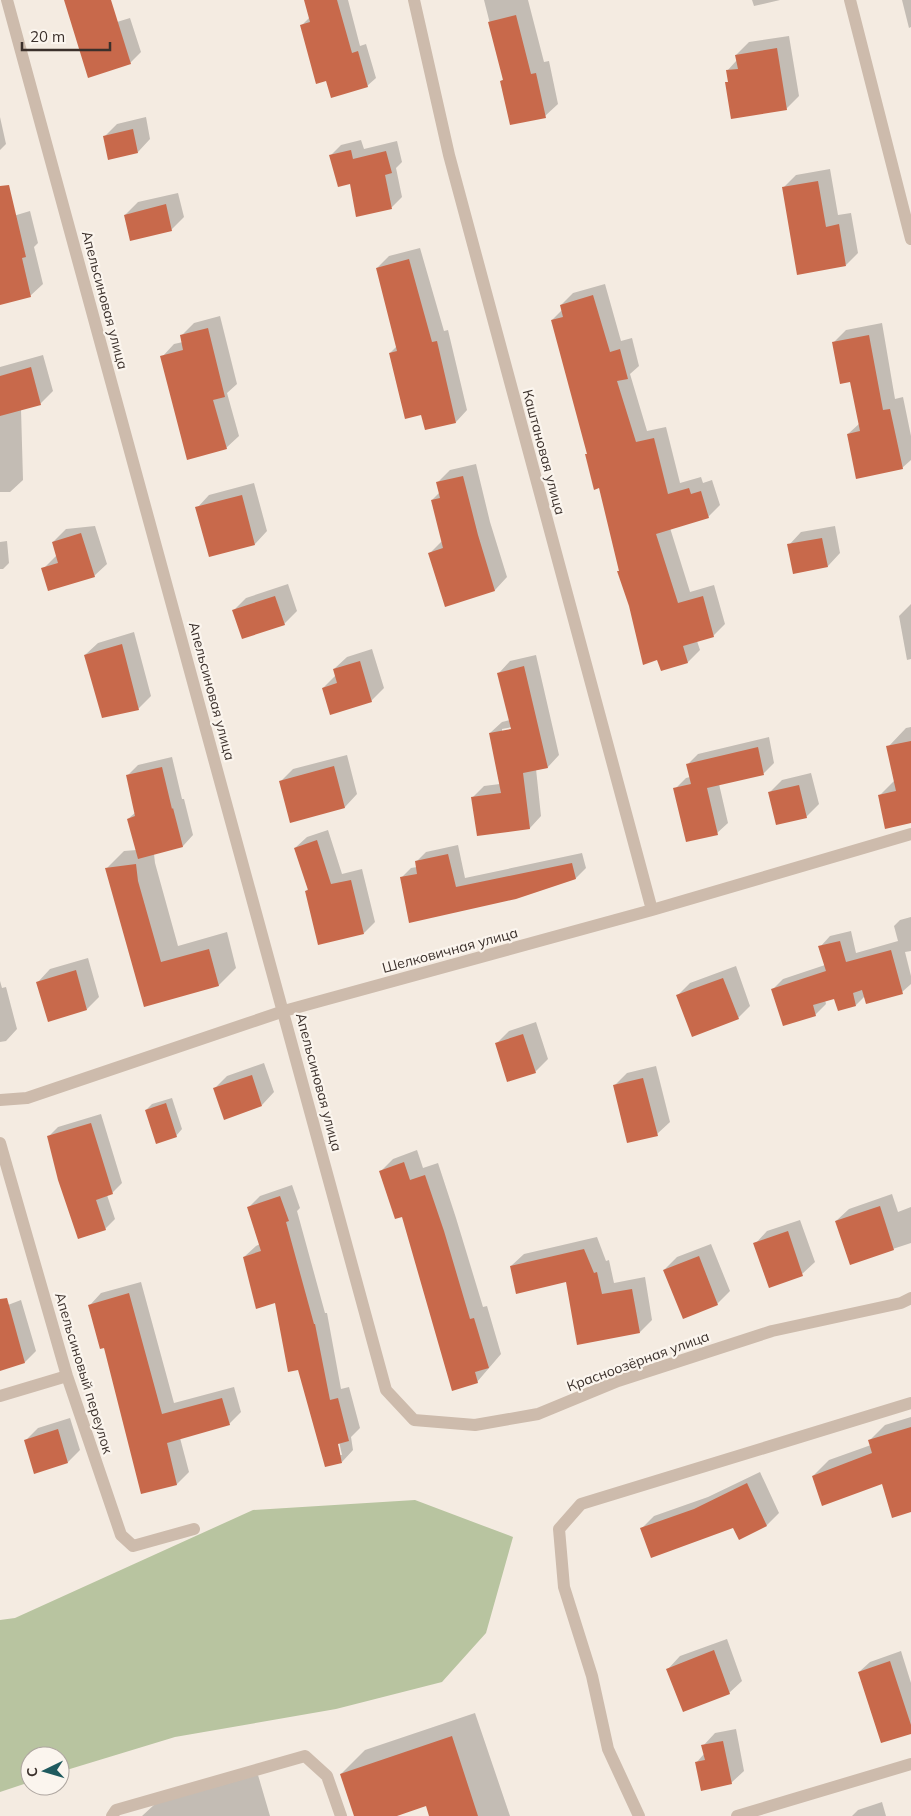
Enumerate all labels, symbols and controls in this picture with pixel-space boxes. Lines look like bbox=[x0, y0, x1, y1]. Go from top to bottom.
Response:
scale bar bbox=[22, 20, 110, 52]
text: 20 m bbox=[30, 27, 65, 46]
street label: Апельсиновая улица bbox=[78, 229, 132, 371]
street label: Каштановая улица bbox=[519, 387, 569, 517]
street label: Апельсиновая улица bbox=[185, 620, 239, 762]
street label: Шелковичная улица bbox=[380, 923, 520, 977]
street label: Апельсиновая улица bbox=[292, 1011, 346, 1153]
street label: Апельсиновый переулок bbox=[51, 1290, 117, 1456]
street label: Красноозёрная улица bbox=[564, 1327, 712, 1395]
north arrow bbox=[20, 1746, 70, 1796]
text: С bbox=[23, 1767, 41, 1778]

